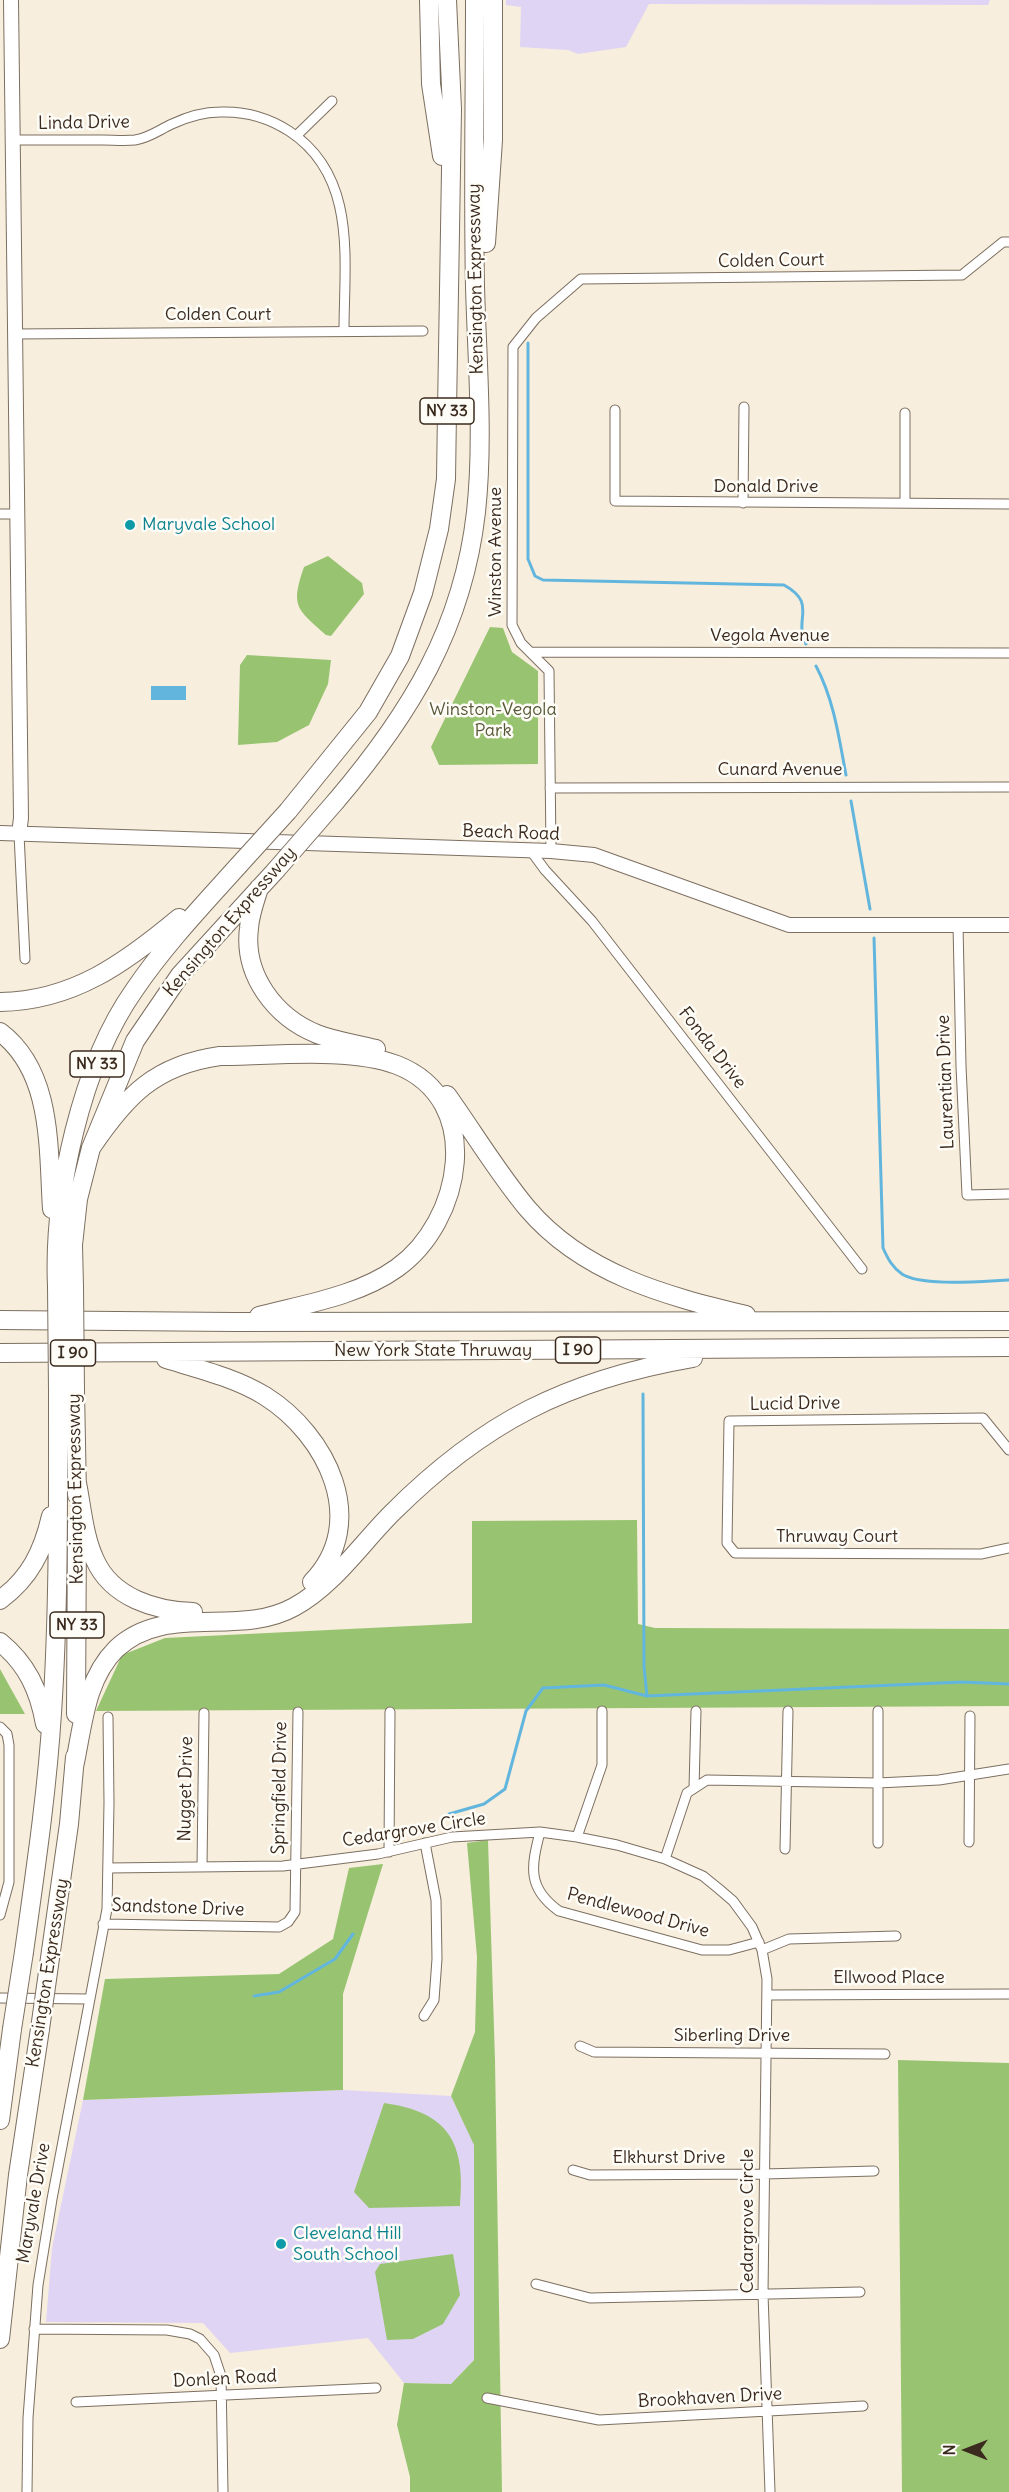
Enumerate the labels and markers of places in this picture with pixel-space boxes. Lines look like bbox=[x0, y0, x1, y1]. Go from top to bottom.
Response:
place label: Maryvale School bbox=[142, 514, 275, 536]
marker: Maryvale School bbox=[123, 518, 137, 532]
place label: Cleveland Hill South School bbox=[293, 2223, 402, 2266]
marker: Cleveland Hill South School bbox=[274, 2237, 288, 2251]

